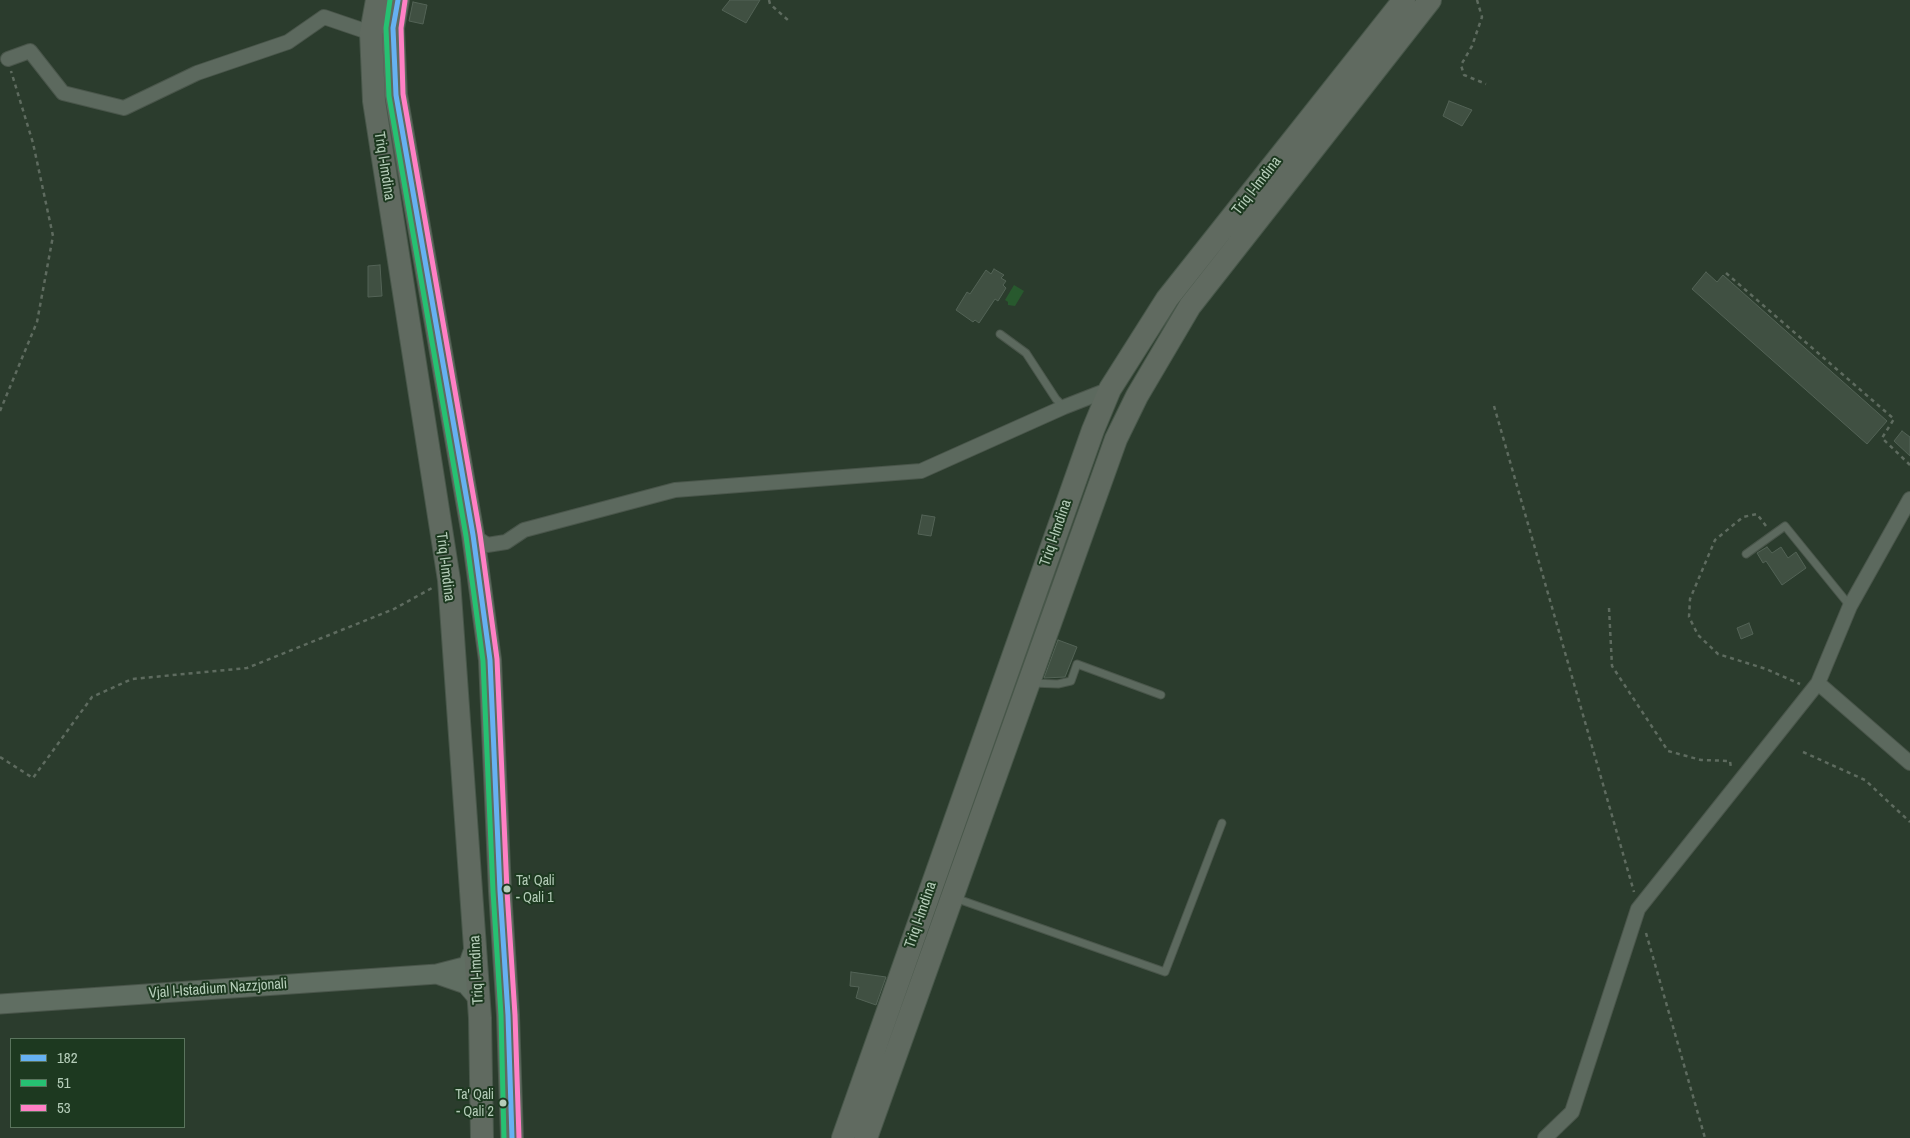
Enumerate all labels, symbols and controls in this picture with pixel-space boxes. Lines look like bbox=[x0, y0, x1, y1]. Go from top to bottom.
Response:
street label: Triq l-Imdina bbox=[370, 130, 398, 202]
street label: Triq l-Imdina bbox=[1229, 153, 1285, 219]
street label: Triq l-Imdina bbox=[1036, 497, 1076, 569]
street label: Triq l-Imdina bbox=[432, 532, 458, 602]
place label: Ta' Qali - Qali 1 bbox=[516, 873, 555, 906]
street label: Triq l-Imdina bbox=[901, 879, 941, 951]
marker: Ta' Qali - Qali 1 bbox=[502, 884, 512, 894]
street label: Triq l-Imdina bbox=[466, 935, 488, 1005]
street label: Vjal l-Istadium Nazzjonali bbox=[148, 975, 288, 1003]
legend bbox=[10, 1038, 185, 1128]
text: 182 bbox=[57, 1047, 78, 1068]
text: 51 bbox=[57, 1072, 71, 1093]
place label: Ta' Qali - Qali 2 bbox=[455, 1087, 494, 1120]
text: 53 bbox=[57, 1097, 71, 1118]
marker: Ta' Qali - Qali 2 bbox=[498, 1098, 508, 1108]

